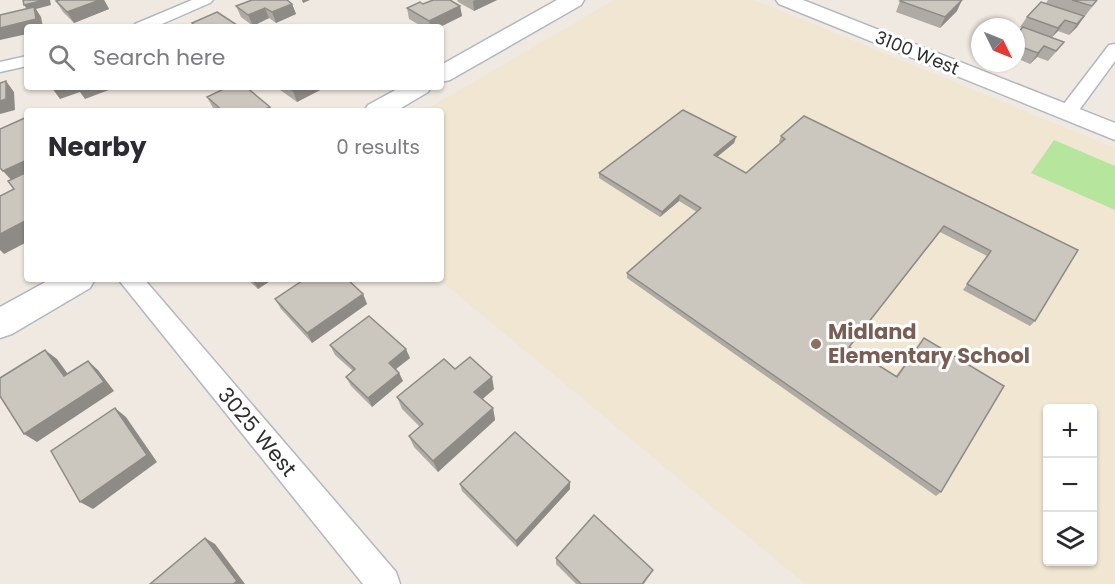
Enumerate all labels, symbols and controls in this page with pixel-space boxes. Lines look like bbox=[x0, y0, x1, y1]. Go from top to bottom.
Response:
north arrow bbox=[971, 18, 1025, 72]
search box bbox=[24, 24, 444, 90]
street label: 3100 West bbox=[871, 24, 963, 81]
icon: search bbox=[45, 41, 78, 74]
text: Search here bbox=[93, 42, 226, 73]
text: Nearby bbox=[48, 129, 146, 165]
text: 0 results bbox=[336, 133, 420, 161]
place label: Midland Elementary School bbox=[828, 317, 1030, 370]
marker: Midland Elementary School bbox=[809, 337, 823, 351]
street label: 3025 West bbox=[211, 381, 303, 483]
map controls bbox=[1043, 404, 1097, 566]
button: + bbox=[1043, 404, 1097, 458]
button: − bbox=[1043, 458, 1097, 512]
button: layers bbox=[1043, 512, 1097, 566]

